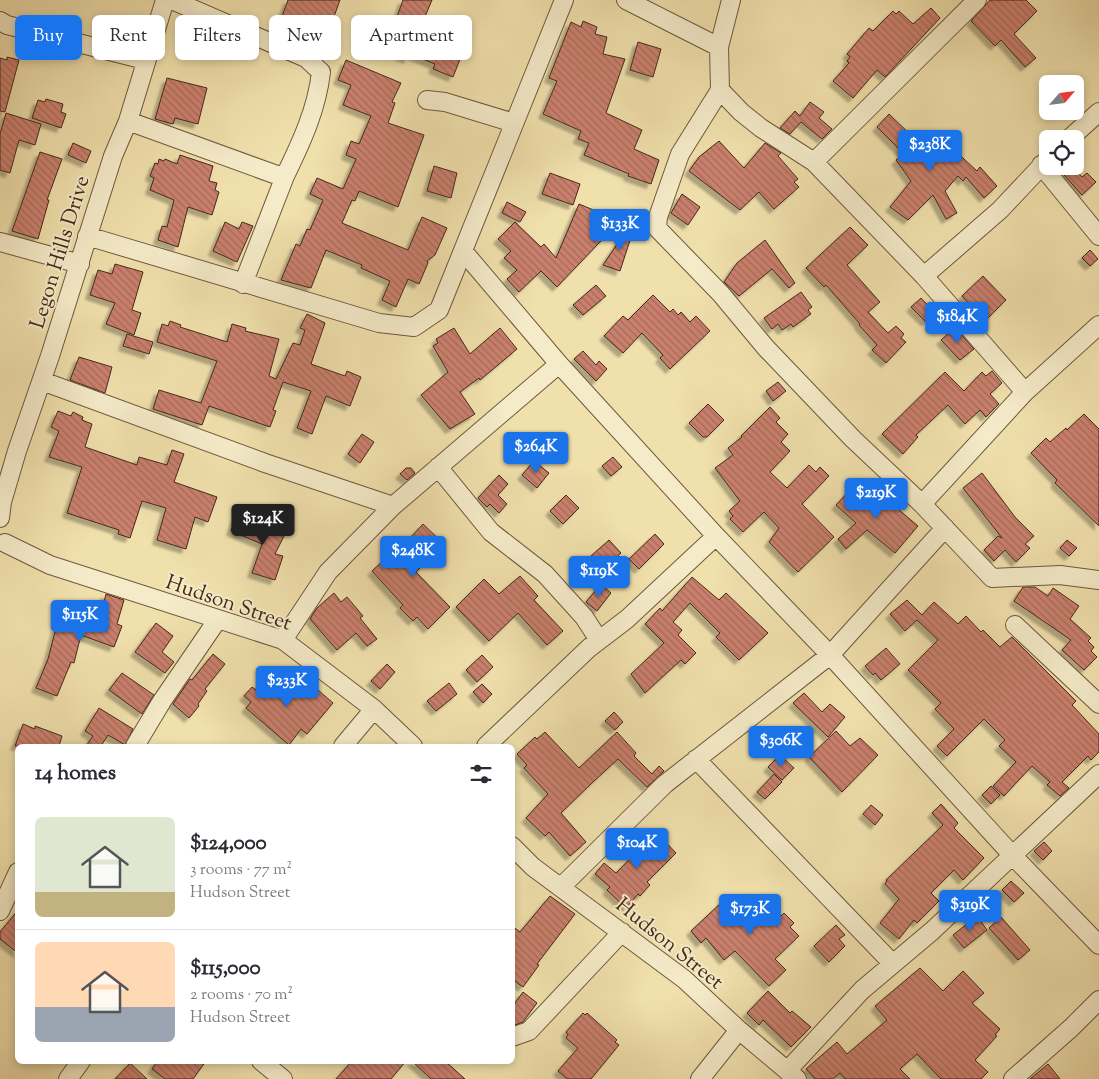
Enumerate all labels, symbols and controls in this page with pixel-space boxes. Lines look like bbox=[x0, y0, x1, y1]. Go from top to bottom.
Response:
chip: Buy bbox=[15, 15, 82, 60]
chip: Rent bbox=[92, 15, 165, 60]
chip: Filters bbox=[175, 15, 259, 60]
chip: New bbox=[269, 15, 341, 60]
chip: Apartment bbox=[351, 15, 472, 60]
north arrow bbox=[1039, 75, 1084, 120]
map controls bbox=[1039, 75, 1084, 175]
pin: $238K bbox=[895, 130, 965, 172]
button: locate bbox=[1039, 130, 1084, 175]
text: $238K bbox=[909, 134, 951, 157]
street label: Legon Hills Drive bbox=[23, 172, 98, 333]
pin: $133K bbox=[585, 208, 655, 251]
text: $133K bbox=[601, 213, 639, 236]
pin: $184K bbox=[922, 302, 992, 344]
text: $184K bbox=[936, 306, 978, 329]
pin: $264K bbox=[501, 432, 571, 474]
text: $264K bbox=[514, 436, 558, 459]
pin: $219K bbox=[841, 478, 911, 520]
text: $219K bbox=[856, 482, 896, 505]
pin: $124K bbox=[228, 504, 298, 546]
text: $124K bbox=[242, 508, 284, 531]
pin: $248K bbox=[378, 536, 448, 578]
text: $248K bbox=[391, 540, 435, 563]
pin: $119K bbox=[564, 556, 634, 598]
text: $119K bbox=[580, 560, 618, 583]
street label: Hudson Street bbox=[161, 568, 295, 639]
pin: $115K bbox=[45, 600, 115, 642]
text: $115K bbox=[62, 604, 98, 627]
pin: $233K bbox=[252, 666, 322, 708]
text: $233K bbox=[267, 670, 307, 693]
pin: $306K bbox=[746, 726, 816, 768]
text: $306K bbox=[760, 730, 802, 753]
text: 14 homes bbox=[35, 759, 116, 789]
icon: filters bbox=[467, 760, 495, 788]
pin: $104K bbox=[602, 828, 672, 870]
text: $124,000 bbox=[190, 829, 267, 859]
text: $104K bbox=[616, 832, 658, 855]
icon: home bbox=[75, 837, 135, 897]
text: 3 rooms · 77 m² bbox=[190, 859, 292, 882]
text: Hudson Street bbox=[190, 882, 290, 905]
pin: $319K bbox=[935, 890, 1005, 932]
street label: Hudson Street bbox=[608, 892, 729, 998]
pin: $173K bbox=[715, 894, 785, 936]
text: $319K bbox=[950, 894, 990, 917]
text: $173K bbox=[730, 898, 770, 921]
text: $115,000 bbox=[190, 954, 261, 984]
icon: home bbox=[75, 962, 135, 1022]
text: 2 rooms · 70 m² bbox=[190, 984, 293, 1007]
text: Hudson Street bbox=[190, 1007, 290, 1030]

